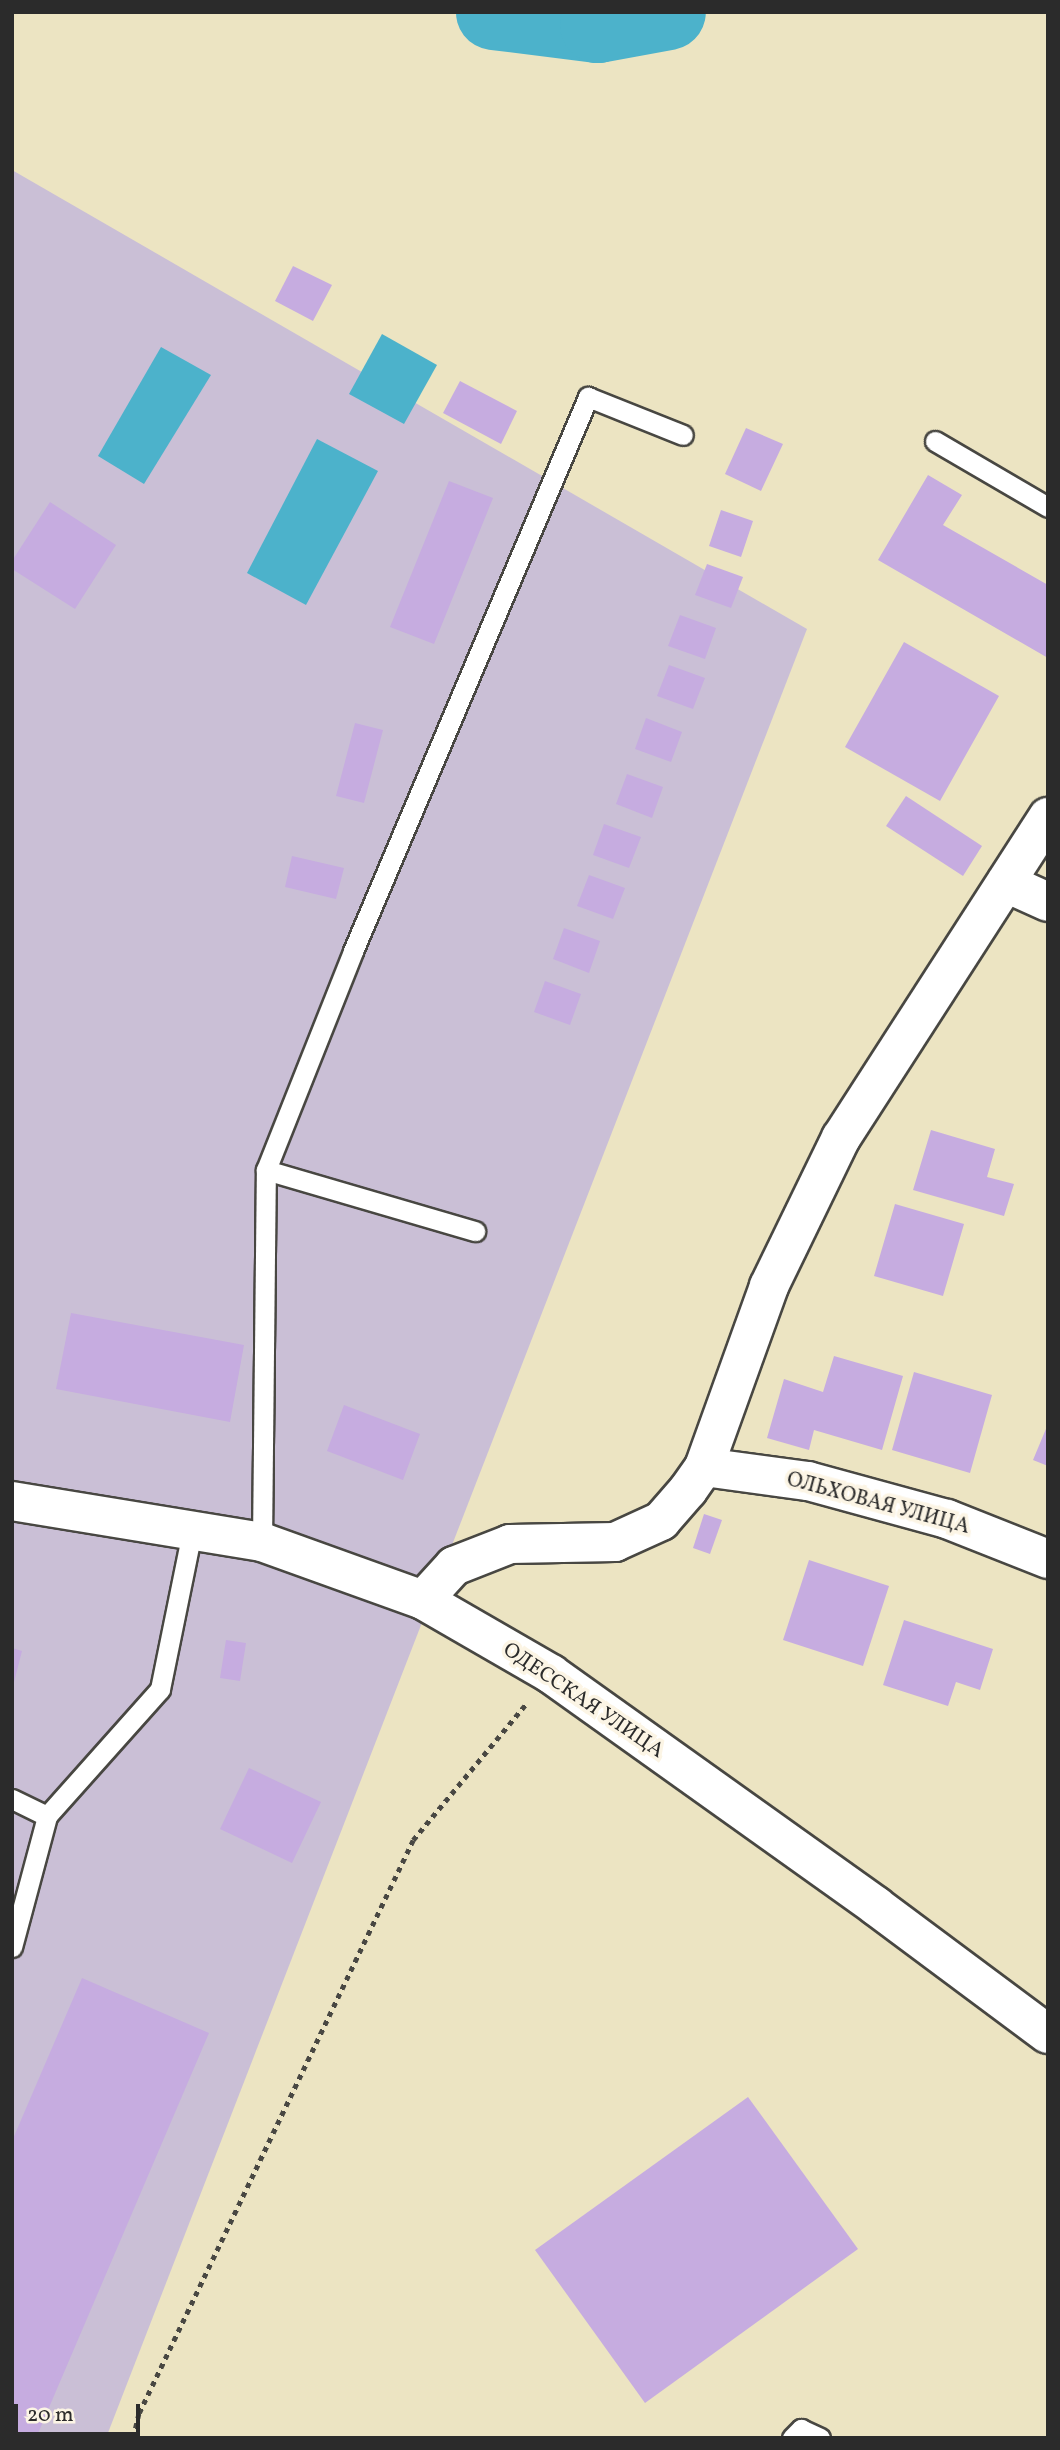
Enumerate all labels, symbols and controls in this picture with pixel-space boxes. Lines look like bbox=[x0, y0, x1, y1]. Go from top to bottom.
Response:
street label: ОЛЬХОВАЯ УЛИЦА bbox=[784, 1467, 972, 1541]
street label: ОДЕССКАЯ УЛИЦА bbox=[498, 1638, 668, 1764]
scale bar bbox=[18, 2390, 144, 2434]
text: 20 m bbox=[27, 2401, 73, 2430]

